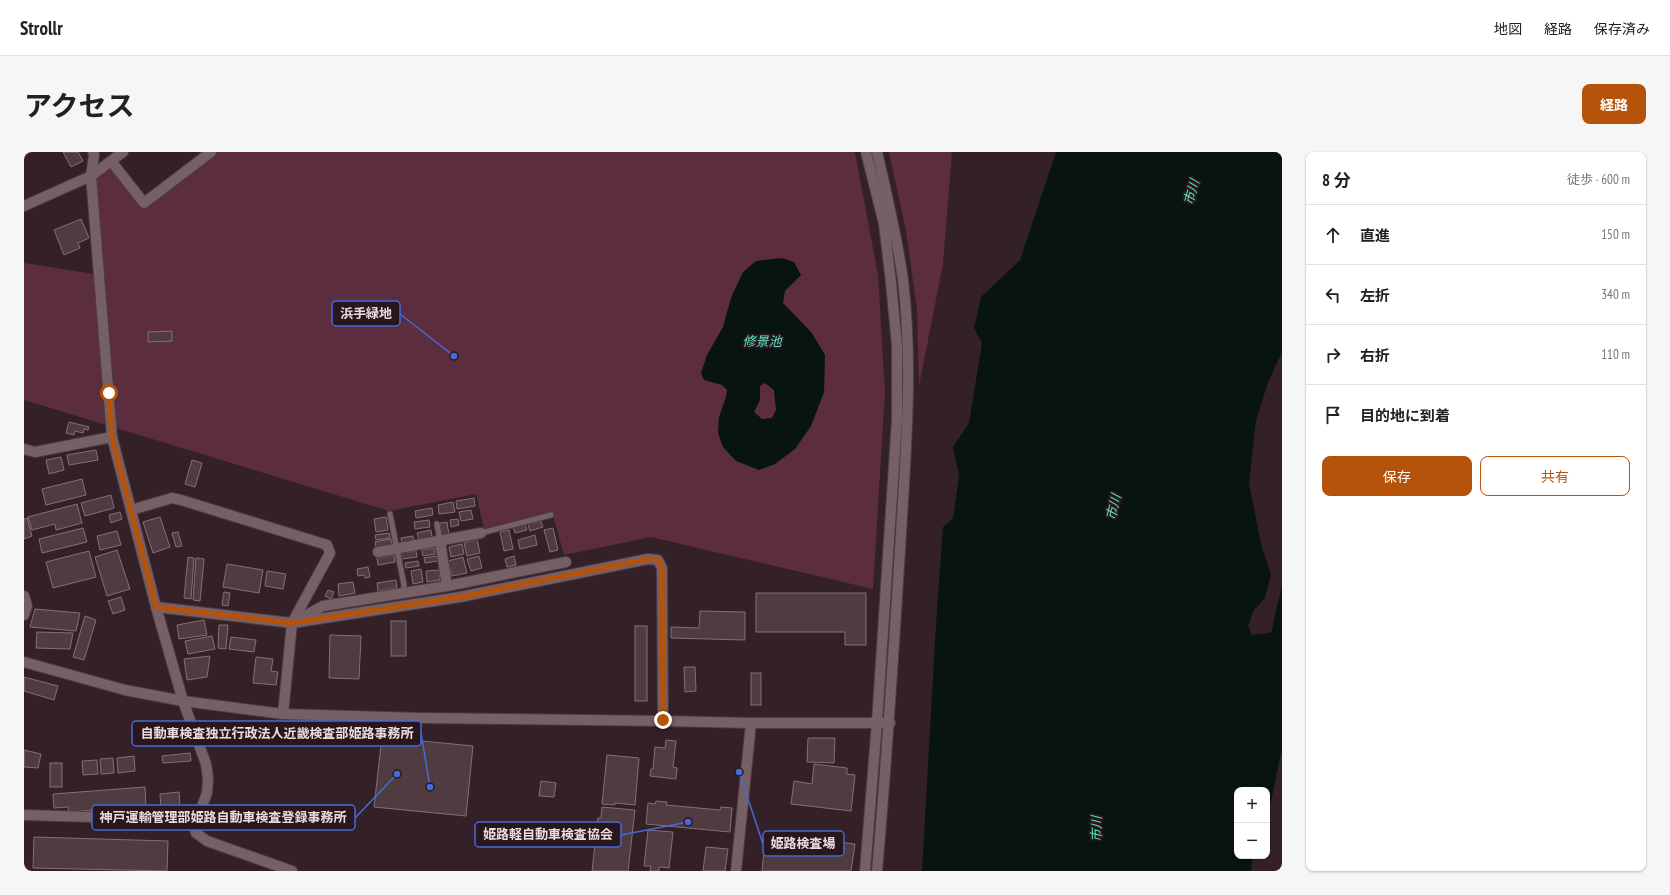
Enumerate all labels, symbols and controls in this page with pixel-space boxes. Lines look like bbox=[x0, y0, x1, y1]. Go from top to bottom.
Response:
text: Strollr bbox=[20, 16, 63, 40]
text: 地図 bbox=[1494, 20, 1522, 38]
text: 経路 bbox=[1544, 20, 1572, 38]
text: 保存済み bbox=[1594, 20, 1650, 38]
button: 経路 bbox=[1582, 84, 1646, 124]
text: アクセス bbox=[24, 87, 135, 124]
text: 8 分 bbox=[1322, 169, 1351, 191]
text: 徒歩 · 600 m bbox=[1567, 171, 1630, 188]
water label: 市川 bbox=[1180, 175, 1204, 207]
icon: ahead bbox=[1322, 224, 1344, 246]
text: 直進 bbox=[1360, 226, 1390, 245]
text: 150 m bbox=[1601, 226, 1630, 243]
icon: left bbox=[1322, 284, 1344, 306]
text: 左折 bbox=[1360, 286, 1390, 305]
text: 340 m bbox=[1601, 286, 1630, 303]
callout: 浜手緑地 bbox=[332, 301, 400, 326]
text: 浜手緑地 bbox=[340, 305, 392, 322]
water label: 修景池 bbox=[742, 333, 783, 350]
icon: right bbox=[1322, 344, 1344, 366]
text: 右折 bbox=[1360, 346, 1390, 365]
text: 110 m bbox=[1601, 346, 1630, 363]
route start bbox=[100, 384, 118, 402]
icon: arrive bbox=[1322, 404, 1344, 426]
text: 目的地に到着 bbox=[1360, 406, 1450, 425]
button: 保存 bbox=[1322, 456, 1472, 496]
button: 共有 bbox=[1480, 456, 1630, 496]
water label: 市川 bbox=[1102, 491, 1125, 522]
route end bbox=[654, 711, 672, 729]
callout: 自動車検査独立行政法人近畿検査部姫路事務所 bbox=[132, 721, 421, 746]
text: 自動車検査独立行政法人近畿検査部姫路事務所 bbox=[140, 725, 414, 742]
map controls bbox=[1234, 787, 1270, 859]
button: + bbox=[1234, 787, 1270, 823]
callout: 神戸運輸管理部姫路自動車検査登録事務所 bbox=[92, 805, 355, 830]
text: 神戸運輸管理部姫路自動車検査登録事務所 bbox=[99, 809, 347, 826]
water label: 市川 bbox=[1088, 814, 1105, 842]
callout: 姫路軽自動車検査協会 bbox=[475, 822, 621, 847]
button: − bbox=[1234, 823, 1270, 859]
text: 姫路軽自動車検査協会 bbox=[483, 826, 613, 843]
callout: 姫路検査場 bbox=[763, 831, 844, 856]
text: 姫路検査場 bbox=[770, 835, 836, 852]

